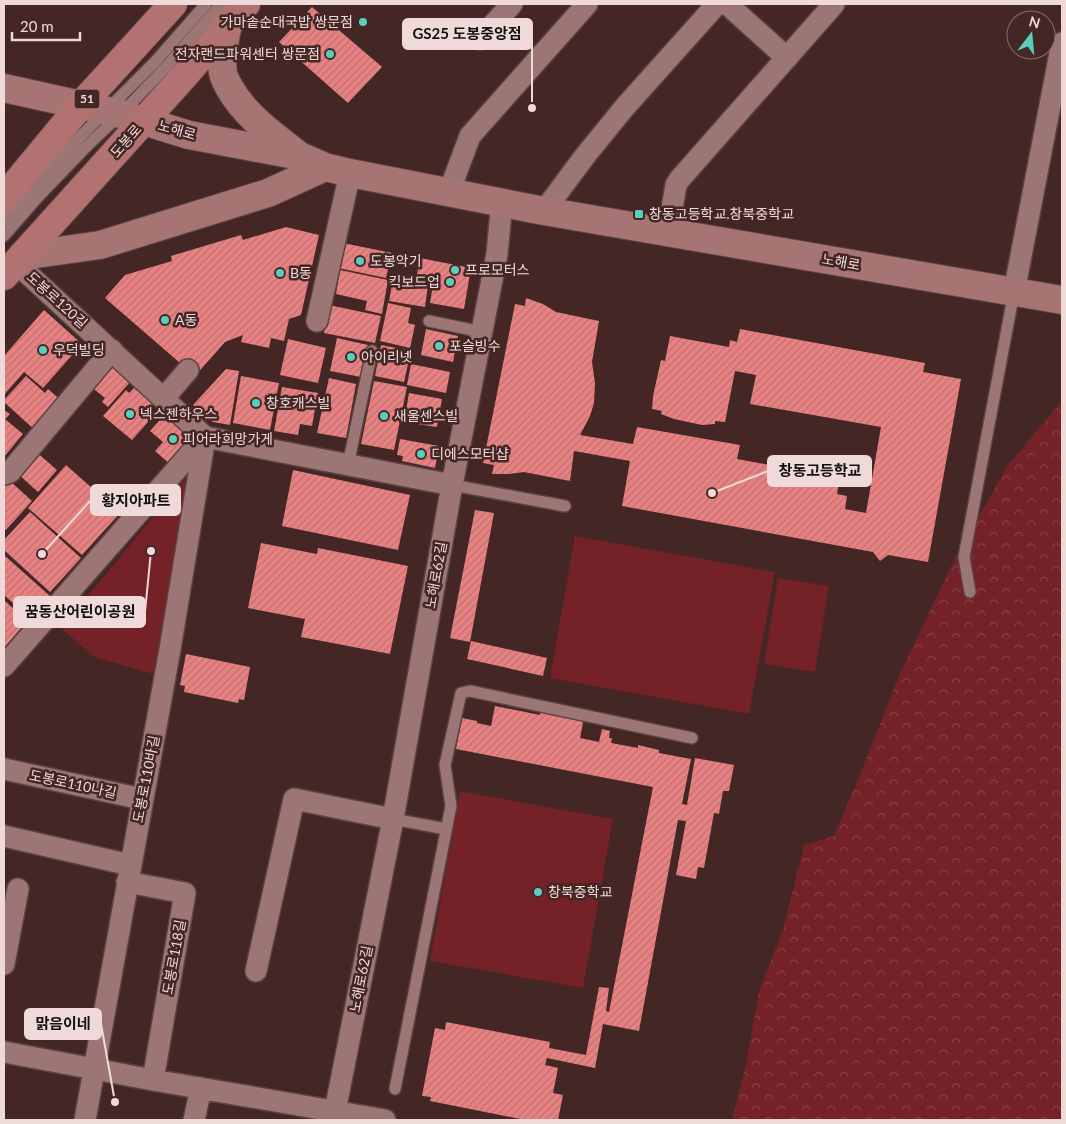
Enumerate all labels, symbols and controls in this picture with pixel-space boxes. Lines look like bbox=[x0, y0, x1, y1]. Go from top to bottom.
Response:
scale bar bbox=[12, 10, 80, 42]
north arrow bbox=[1006, 10, 1056, 60]
text: N bbox=[1027, 12, 1042, 32]
place label: 가마솥순대국밥 쌍문점 bbox=[221, 13, 353, 30]
marker: 가마솥순대국밥 쌍문점 bbox=[357, 16, 369, 28]
text: 20 m bbox=[20, 17, 54, 35]
callout: GS25 도봉중앙점 bbox=[403, 19, 532, 49]
text: GS25 도봉중앙점 bbox=[412, 24, 522, 42]
place label: 전자랜드파워센터 쌍문점 bbox=[175, 45, 320, 62]
marker: 전자랜드파워센터 쌍문점 bbox=[324, 48, 336, 60]
road number: 51 bbox=[74, 90, 100, 108]
street label: 노해로 bbox=[156, 116, 198, 143]
street label: 도봉로 bbox=[107, 120, 145, 161]
place label: 창동고등학교.창북중학교 bbox=[649, 205, 794, 222]
marker: 창동고등학교.창북중학교 bbox=[633, 208, 645, 220]
street label: 노해로 bbox=[821, 250, 862, 273]
place label: 도봉악기 bbox=[370, 252, 422, 269]
marker: 도봉악기 bbox=[354, 255, 366, 267]
place label: 프로모터스 bbox=[465, 261, 530, 278]
place label: B동 bbox=[290, 264, 312, 281]
marker: 프로모터스 bbox=[449, 264, 461, 276]
marker: B동 bbox=[274, 267, 286, 279]
street label: 도봉로120길 bbox=[23, 268, 91, 331]
place label: 킥보드업 bbox=[388, 273, 440, 290]
marker: 킥보드업 bbox=[444, 276, 456, 288]
place label: A동 bbox=[175, 311, 197, 328]
marker: A동 bbox=[159, 314, 171, 326]
place label: 포슬빙수 bbox=[449, 337, 501, 354]
marker: 포슬빙수 bbox=[433, 340, 445, 352]
place label: 우덕빌딩 bbox=[53, 341, 105, 358]
marker: 우덕빌딩 bbox=[37, 344, 49, 356]
place label: 아이리넷 bbox=[361, 348, 413, 365]
marker: 아이리넷 bbox=[345, 351, 357, 363]
place label: 창호캐스빌 bbox=[266, 394, 330, 411]
marker: 창호캐스빌 bbox=[250, 397, 262, 409]
place label: 넥스젠하우스 bbox=[140, 405, 217, 422]
place label: 새울센스빌 bbox=[394, 407, 458, 424]
marker: 넥스젠하우스 bbox=[124, 408, 136, 420]
marker: 새울센스빌 bbox=[378, 410, 390, 422]
place label: 피어라희망가게 bbox=[183, 430, 273, 447]
marker: 피어라희망가게 bbox=[167, 433, 179, 445]
place label: 디에스모터샵 bbox=[431, 445, 508, 462]
marker: 디에스모터샵 bbox=[415, 448, 427, 460]
callout: 창동고등학교 bbox=[768, 456, 871, 486]
text: 창동고등학교 bbox=[779, 461, 862, 479]
callout: 황지아파트 bbox=[91, 485, 180, 515]
text: 황지아파트 bbox=[101, 491, 171, 509]
street label: 노해로62길 bbox=[421, 540, 450, 610]
callout: 꿈동산어린이공원 bbox=[14, 597, 145, 627]
text: 꿈동산어린이공원 bbox=[25, 602, 135, 620]
street label: 도봉로110바길 bbox=[129, 734, 162, 824]
street label: 도봉로110나길 bbox=[28, 766, 118, 801]
place label: 창북중학교 bbox=[548, 883, 613, 900]
marker: 창북중학교 bbox=[532, 886, 544, 898]
street label: 도봉로118길 bbox=[159, 918, 188, 996]
street label: 노해로62길 bbox=[346, 944, 375, 1014]
callout: 맑음이네 bbox=[25, 1009, 101, 1039]
text: 맑음이네 bbox=[35, 1014, 91, 1032]

